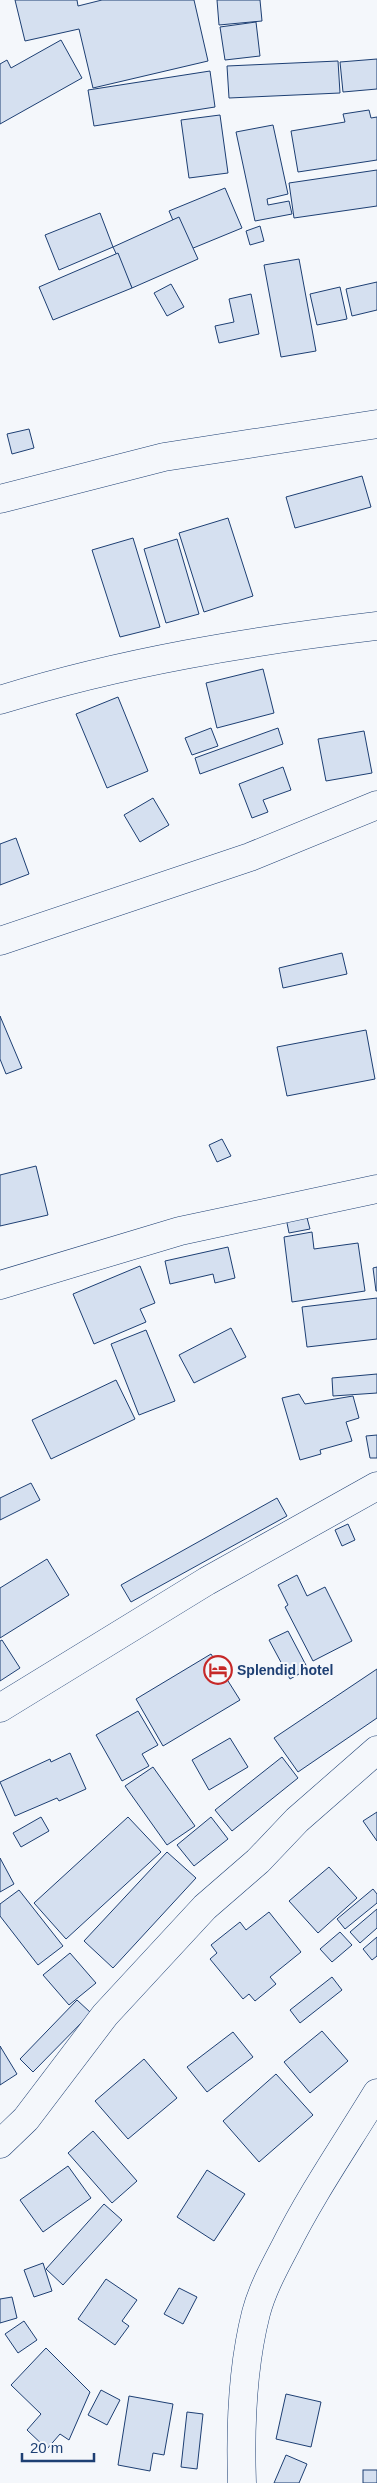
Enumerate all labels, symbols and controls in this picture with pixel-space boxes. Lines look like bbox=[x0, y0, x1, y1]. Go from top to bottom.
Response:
hotel icon: Splendid hotel bbox=[203, 1655, 233, 1685]
place label: Splendid hotel bbox=[237, 1662, 333, 1678]
scale bar bbox=[22, 2430, 95, 2462]
text: 20 m bbox=[30, 2439, 63, 2456]

